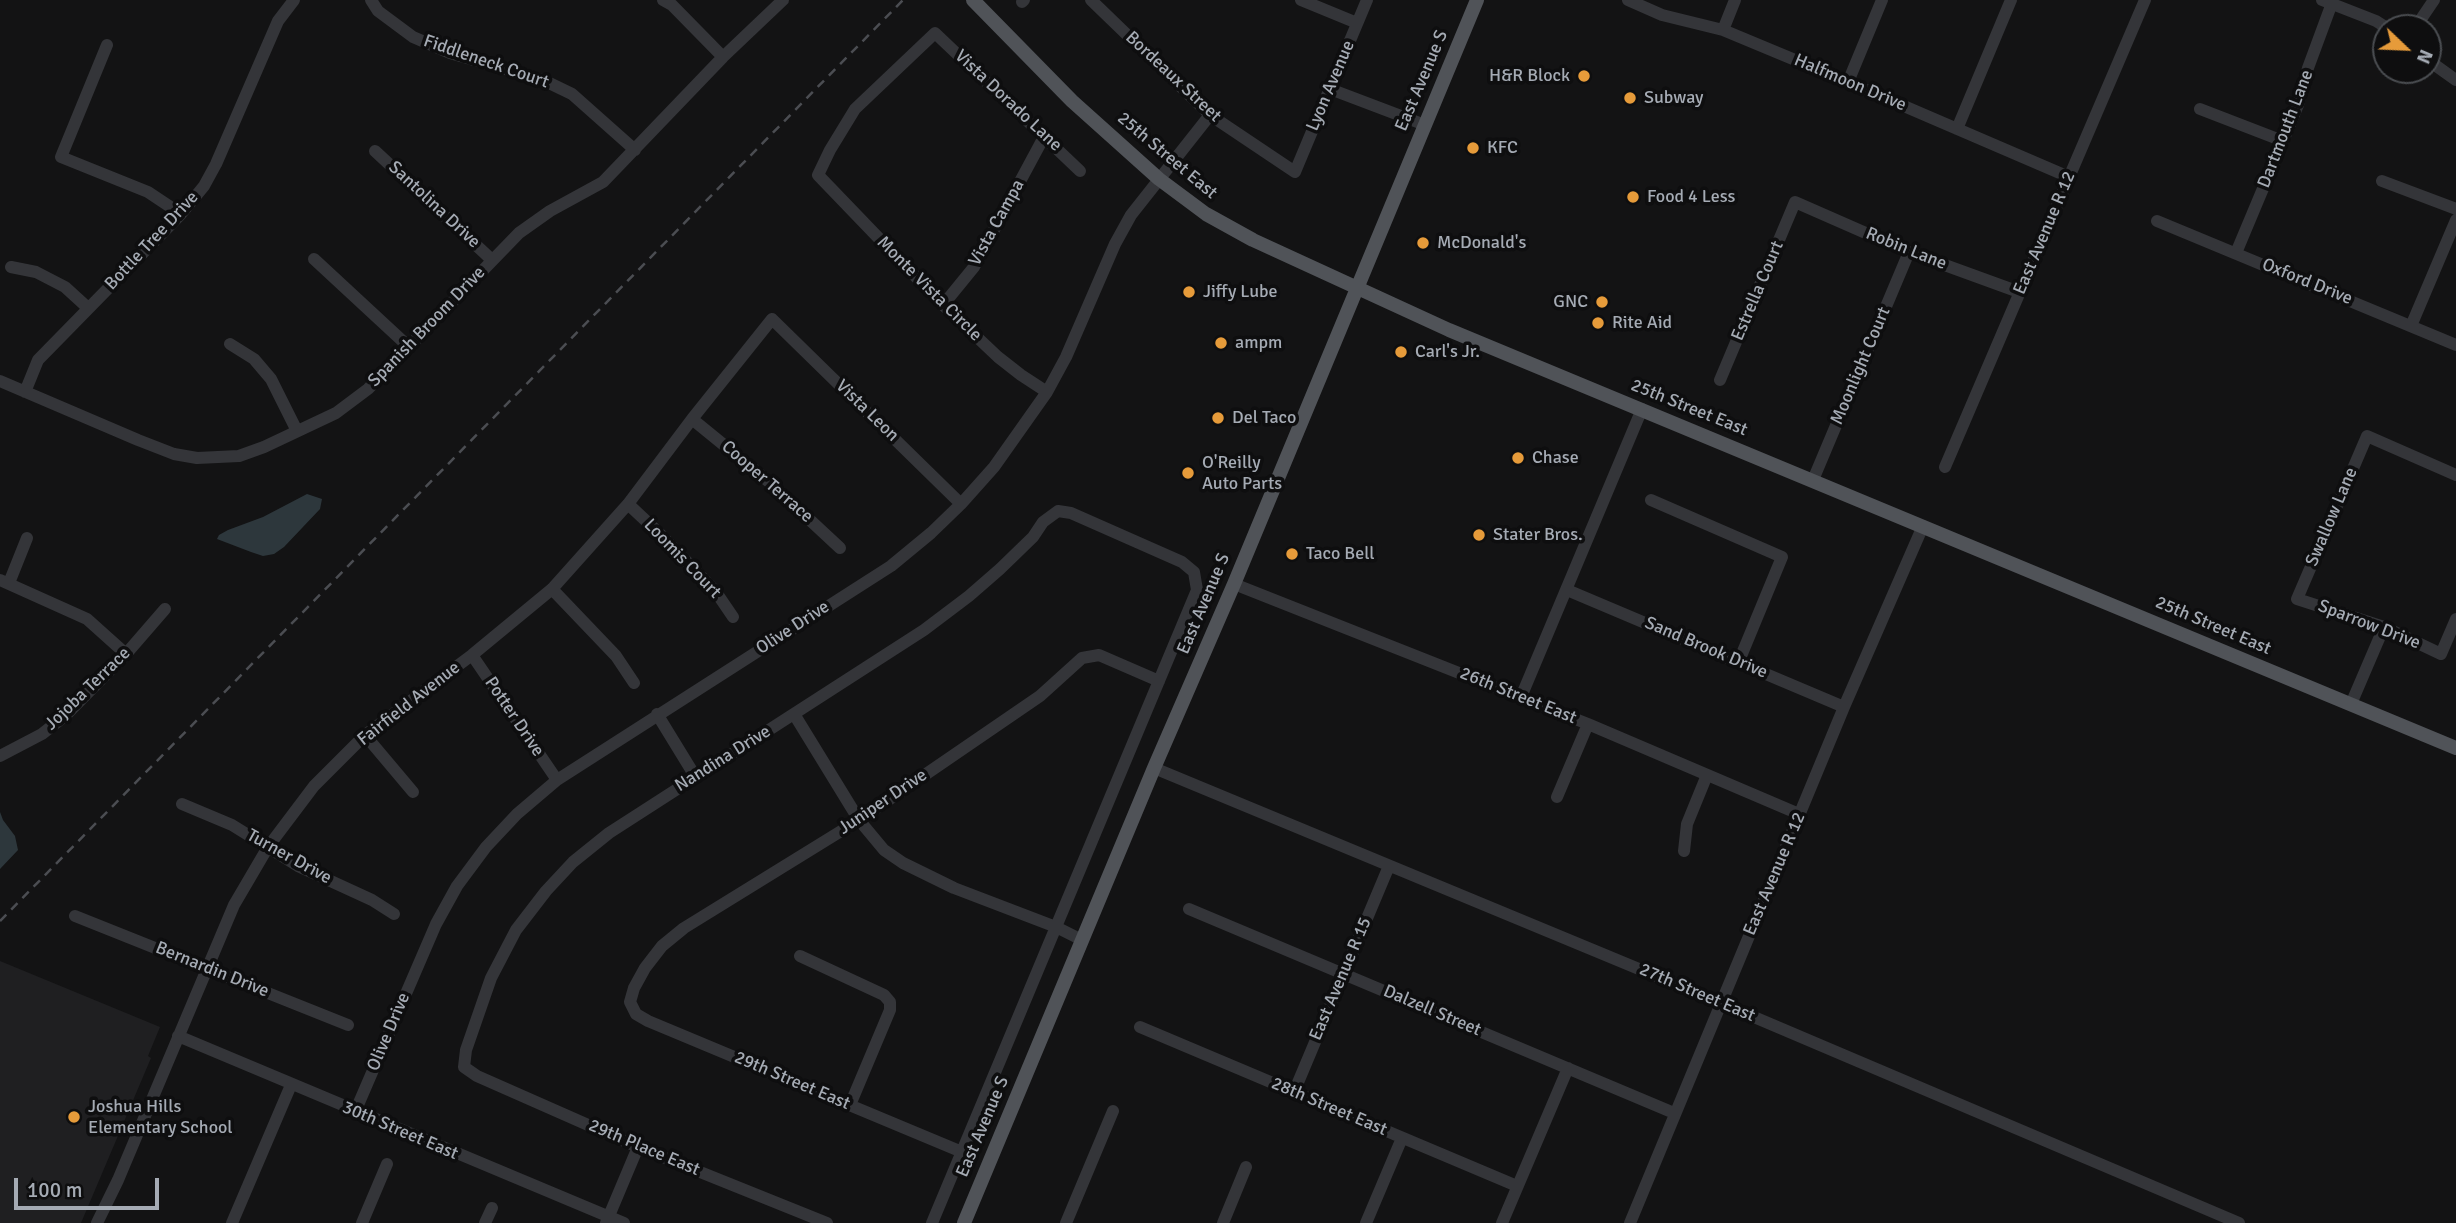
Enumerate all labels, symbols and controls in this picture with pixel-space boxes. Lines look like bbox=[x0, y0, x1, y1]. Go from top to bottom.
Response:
north arrow bbox=[2372, 14, 2442, 84]
street label: Bordeaux Street bbox=[1121, 27, 1225, 127]
street label: East Avenue S bbox=[1391, 27, 1453, 135]
street label: Fiddleneck Court bbox=[421, 30, 551, 94]
street label: Lyon Avenue bbox=[1302, 38, 1360, 134]
street label: Vista Dorado Lane bbox=[950, 46, 1066, 156]
text: N bbox=[2411, 46, 2438, 67]
street label: Halfmoon Drive bbox=[1791, 50, 1909, 116]
place label: H&R Block bbox=[1489, 65, 1570, 87]
street label: Dartmouth Lane bbox=[2254, 67, 2318, 191]
marker: H&R Block bbox=[1576, 68, 1592, 84]
place label: Subway bbox=[1644, 87, 1703, 109]
marker: Subway bbox=[1622, 90, 1638, 106]
street label: 25th Street East bbox=[1113, 108, 1221, 204]
place label: KFC bbox=[1487, 137, 1518, 159]
marker: KFC bbox=[1465, 140, 1481, 156]
street label: Santolina Drive bbox=[384, 157, 484, 253]
street label: East Avenue R 12 bbox=[2009, 168, 2081, 298]
street label: Vista Campa bbox=[964, 176, 1030, 270]
place label: Food 4 Less bbox=[1647, 186, 1735, 208]
street label: Bottle Tree Drive bbox=[101, 187, 203, 295]
marker: Food 4 Less bbox=[1625, 189, 1641, 205]
street label: Robin Lane bbox=[1862, 223, 1950, 275]
street label: Monte Vista Circle bbox=[872, 232, 986, 346]
place label: McDonald's bbox=[1437, 232, 1526, 254]
marker: McDonald's bbox=[1415, 235, 1431, 251]
street label: Estrella Court bbox=[1727, 238, 1789, 344]
street label: Oxford Drive bbox=[2259, 254, 2355, 310]
street label: Spanish Broom Drive bbox=[364, 262, 490, 392]
place label: Jiffy Lube bbox=[1203, 281, 1278, 303]
marker: Jiffy Lube bbox=[1181, 284, 1197, 300]
place label: GNC bbox=[1553, 291, 1588, 313]
marker: GNC bbox=[1594, 294, 1610, 310]
street label: Moonlight Court bbox=[1826, 304, 1896, 428]
place label: Rite Aid bbox=[1612, 312, 1672, 334]
marker: Rite Aid bbox=[1590, 315, 1606, 331]
place label: ampm bbox=[1235, 332, 1282, 354]
marker: ampm bbox=[1213, 335, 1229, 351]
place label: Carl's Jr. bbox=[1415, 341, 1480, 363]
marker: Carl's Jr. bbox=[1393, 344, 1409, 360]
street label: 25th Street East bbox=[1628, 375, 1750, 441]
street label: Vista Leon bbox=[831, 376, 903, 446]
place label: Del Taco bbox=[1232, 407, 1296, 429]
marker: Del Taco bbox=[1210, 410, 1226, 426]
street label: Cooper Terrace bbox=[717, 436, 817, 528]
place label: Chase bbox=[1532, 447, 1579, 469]
marker: Chase bbox=[1510, 450, 1526, 466]
place label: O'Reilly Auto Parts bbox=[1202, 452, 1282, 494]
street label: Swallow Lane bbox=[2302, 464, 2362, 570]
marker: O'Reilly Auto Parts bbox=[1180, 465, 1196, 481]
street label: Loomis Court bbox=[639, 515, 725, 603]
place label: Stater Bros. bbox=[1493, 524, 1583, 546]
marker: Stater Bros. bbox=[1471, 527, 1487, 543]
place label: Taco Bell bbox=[1306, 543, 1375, 565]
marker: Taco Bell bbox=[1284, 546, 1300, 562]
street label: East Avenue S bbox=[1173, 550, 1235, 658]
street label: 25th Street East bbox=[2152, 592, 2274, 660]
street label: Olive Drive bbox=[752, 596, 834, 660]
street label: Sparrow Drive bbox=[2315, 596, 2423, 654]
street label: Sand Brook Drive bbox=[1641, 612, 1771, 684]
street label: Jojoba Terrace bbox=[41, 643, 135, 735]
street label: Fairfield Avenue bbox=[353, 657, 465, 751]
street label: 26th Street East bbox=[1457, 663, 1579, 729]
street label: Potter Drive bbox=[480, 673, 548, 761]
street label: Nandina Drive bbox=[671, 721, 775, 797]
street label: Juniper Drive bbox=[835, 765, 931, 839]
street label: East Avenue R 12 bbox=[1739, 809, 1811, 939]
street label: Turner Drive bbox=[243, 825, 335, 889]
street label: East Avenue R 15 bbox=[1305, 914, 1377, 1044]
street label: Bernardin Drive bbox=[152, 937, 272, 1003]
street label: 27th Street East bbox=[1636, 959, 1758, 1027]
street label: Dalzell Street bbox=[1380, 981, 1484, 1041]
street label: Olive Drive bbox=[363, 990, 415, 1074]
street label: 29th Street East bbox=[731, 1047, 853, 1115]
street label: East Avenue S bbox=[952, 1073, 1014, 1181]
street label: 28th Street East bbox=[1268, 1073, 1390, 1141]
place label: Joshua Hills Elementary School bbox=[88, 1096, 233, 1138]
street label: 30th Street East bbox=[339, 1097, 461, 1165]
marker: Joshua Hills Elementary School bbox=[66, 1109, 82, 1125]
street label: 29th Place East bbox=[585, 1115, 703, 1181]
scale bar bbox=[18, 1164, 163, 1208]
text: 100 m bbox=[27, 1177, 82, 1203]

